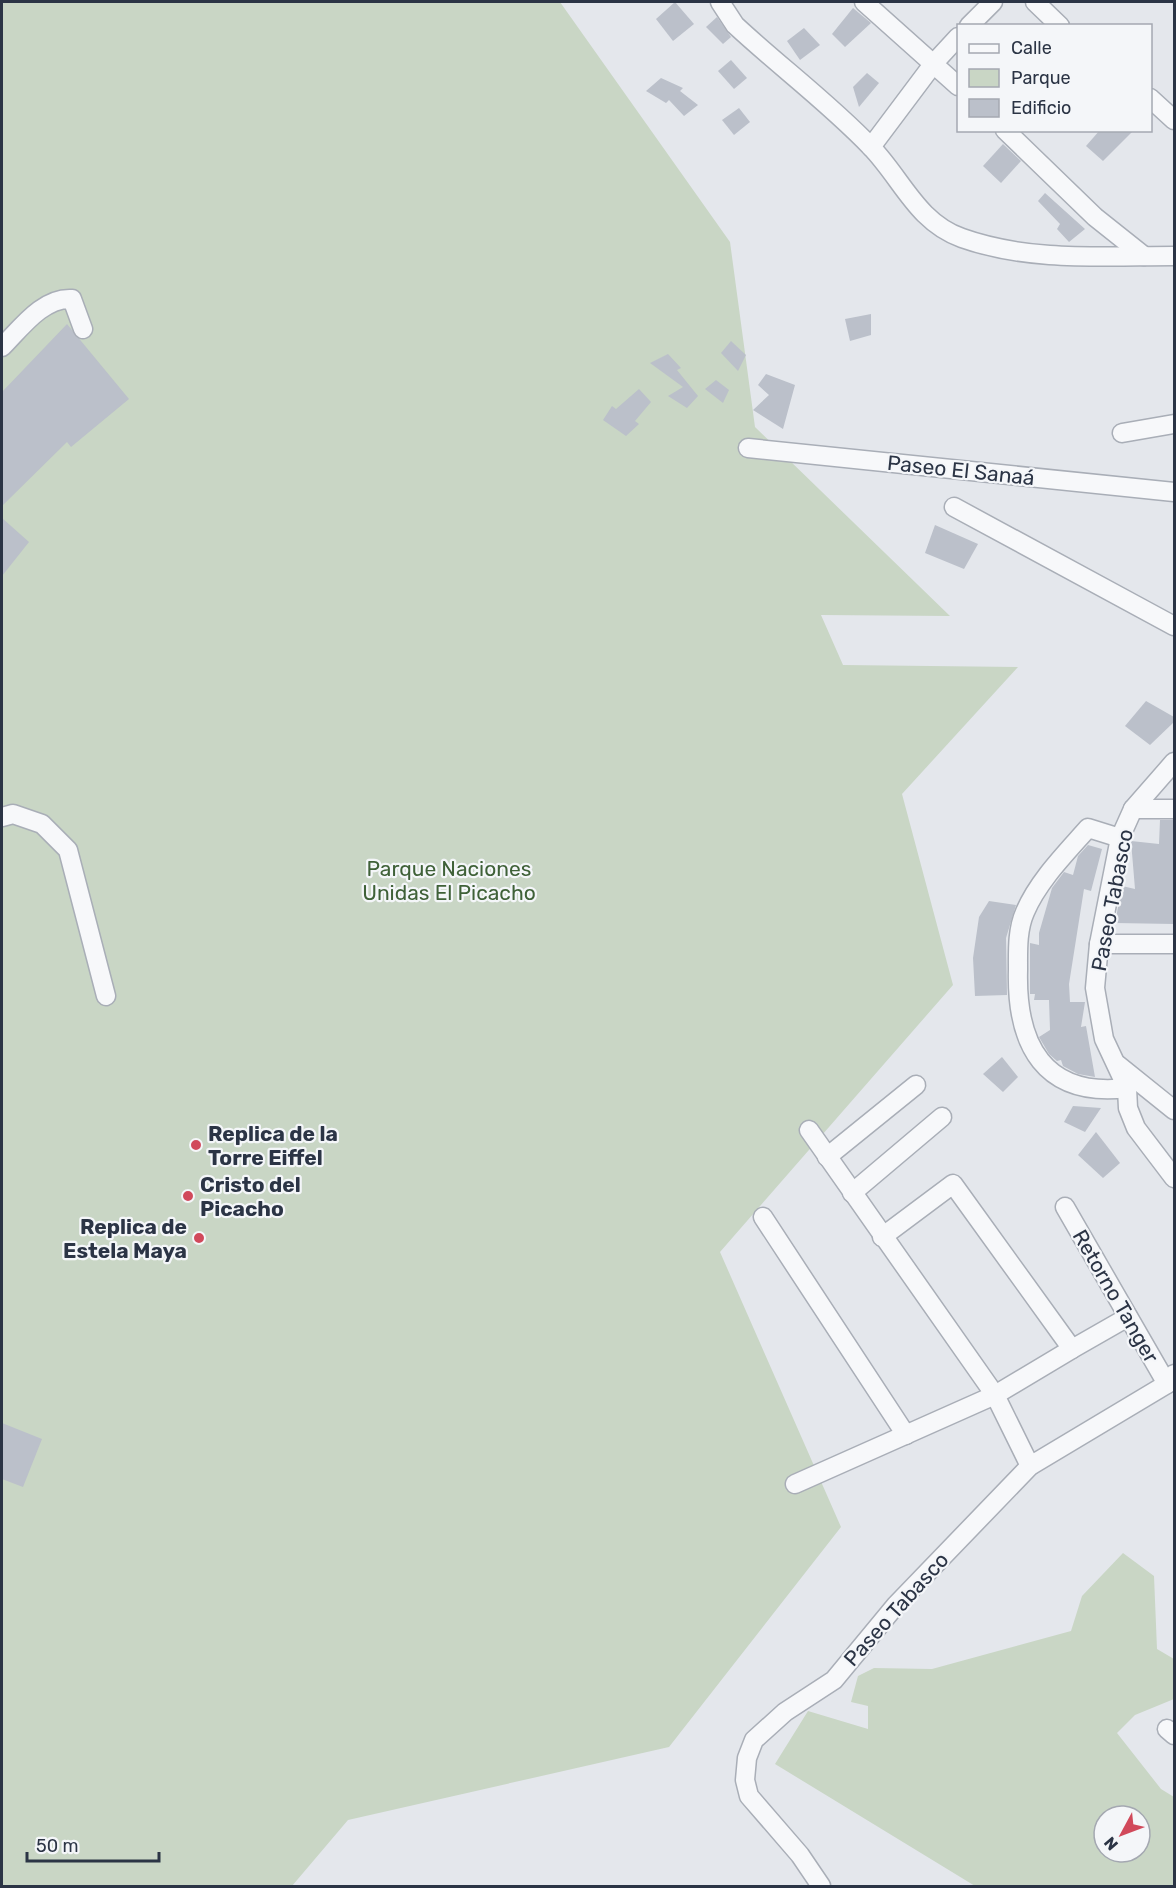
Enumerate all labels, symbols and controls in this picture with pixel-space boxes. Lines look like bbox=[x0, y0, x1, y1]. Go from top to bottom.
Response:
legend bbox=[957, 24, 1152, 132]
text: Calle bbox=[1011, 37, 1052, 59]
text: Parque bbox=[1011, 67, 1071, 89]
text: Edificio bbox=[1011, 97, 1071, 119]
street label: Paseo El Sanaá bbox=[886, 450, 1036, 490]
street label: Paseo Tabasco bbox=[1086, 827, 1138, 973]
park label: Parque Naciones Unidas El Picacho bbox=[362, 856, 536, 905]
place label: Replica de la Torre Eiffel bbox=[208, 1121, 338, 1170]
marker: Replica de la Torre Eiffel bbox=[189, 1138, 203, 1152]
place label: Cristo del Picacho bbox=[200, 1172, 301, 1221]
marker: Cristo del Picacho bbox=[181, 1189, 195, 1203]
place label: Replica de Estela Maya bbox=[63, 1214, 187, 1263]
street label: Retorno Tanger bbox=[1068, 1225, 1164, 1367]
marker: Replica de Estela Maya bbox=[192, 1231, 206, 1245]
street label: Paseo Tabasco bbox=[838, 1547, 954, 1671]
north arrow bbox=[1092, 1804, 1152, 1864]
scale bar bbox=[27, 1825, 159, 1863]
text: N bbox=[1100, 1833, 1122, 1854]
text: 50 m bbox=[36, 1835, 79, 1857]

